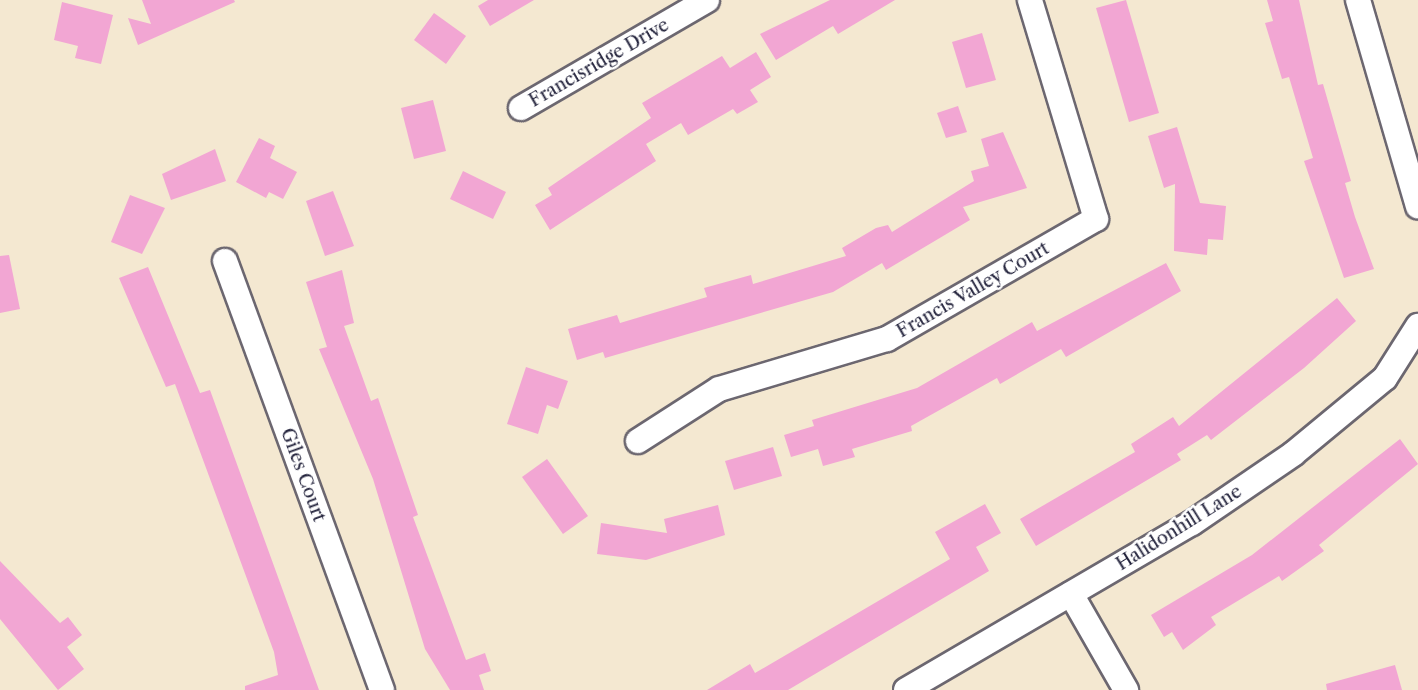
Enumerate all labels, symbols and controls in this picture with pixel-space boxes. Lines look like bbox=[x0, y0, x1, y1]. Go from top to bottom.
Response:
street label: Francisridge Drive bbox=[525, 14, 673, 112]
street label: Francis Valley Court bbox=[892, 237, 1054, 343]
street label: Giles Court bbox=[276, 425, 330, 525]
street label: Halidonhill Lane bbox=[1112, 481, 1246, 575]

